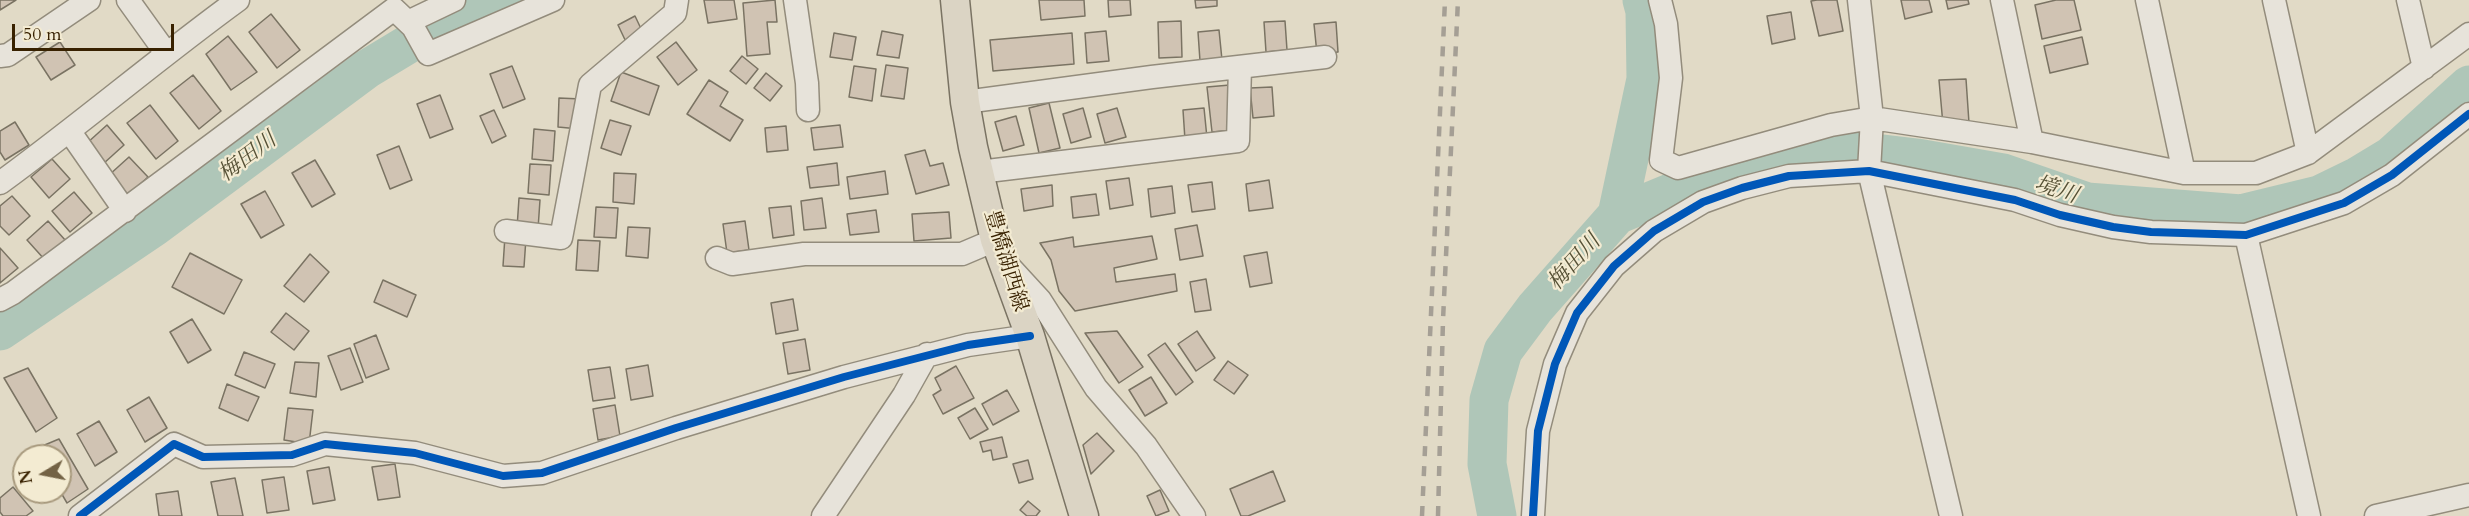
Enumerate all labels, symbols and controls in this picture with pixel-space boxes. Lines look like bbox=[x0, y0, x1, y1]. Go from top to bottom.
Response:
scale bar bbox=[15, 12, 177, 50]
text: 50 m bbox=[23, 22, 62, 47]
water label: 梅田川 bbox=[214, 128, 282, 188]
water label: 境川 bbox=[2031, 172, 2081, 210]
street label: 豊橋湖西線 bbox=[978, 207, 1032, 315]
water label: 梅田川 bbox=[1543, 230, 1607, 296]
north arrow bbox=[12, 444, 72, 504]
text: N bbox=[14, 468, 38, 486]

